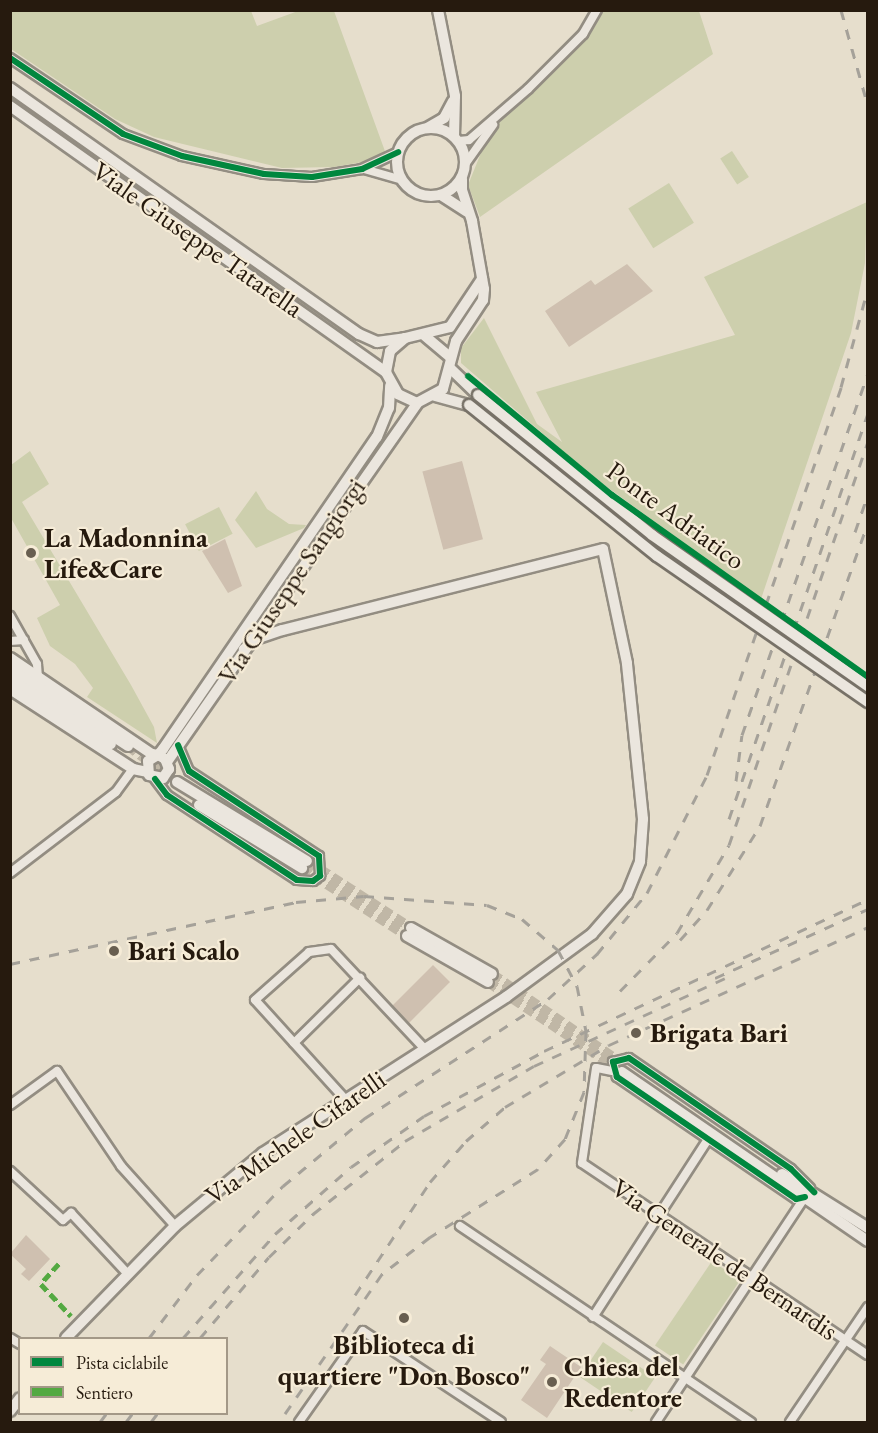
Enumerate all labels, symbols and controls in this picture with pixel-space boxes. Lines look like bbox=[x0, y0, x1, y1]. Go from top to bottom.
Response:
street label: Viale Giuseppe Tatarella bbox=[86, 154, 310, 324]
street label: Ponte Adriatico bbox=[600, 454, 752, 576]
street label: Via Giuseppe Sangiorgi bbox=[210, 472, 372, 690]
place label: La Madonnina Life&Care bbox=[44, 521, 208, 584]
marker: La Madonnina Life&Care bbox=[22, 544, 40, 562]
place label: Bari Scalo bbox=[128, 935, 239, 967]
marker: Bari Scalo bbox=[105, 942, 123, 960]
place label: Brigata Bari bbox=[650, 1017, 788, 1049]
marker: Brigata Bari bbox=[627, 1024, 645, 1042]
street label: Via Michele Cifarelli bbox=[199, 1063, 391, 1211]
street label: Via Generale de Bernardis bbox=[606, 1171, 844, 1347]
marker: Biblioteca di quartiere "Don Bosco" bbox=[397, 1311, 411, 1325]
place label: Biblioteca di quartiere "Don Bosco" bbox=[278, 1328, 530, 1391]
legend bbox=[18, 1337, 228, 1415]
place label: Chiesa del Redentore bbox=[564, 1350, 682, 1413]
text: Pista ciclabile bbox=[76, 1351, 168, 1374]
marker: Chiesa del Redentore bbox=[545, 1375, 559, 1389]
text: Sentiero bbox=[76, 1381, 133, 1404]

